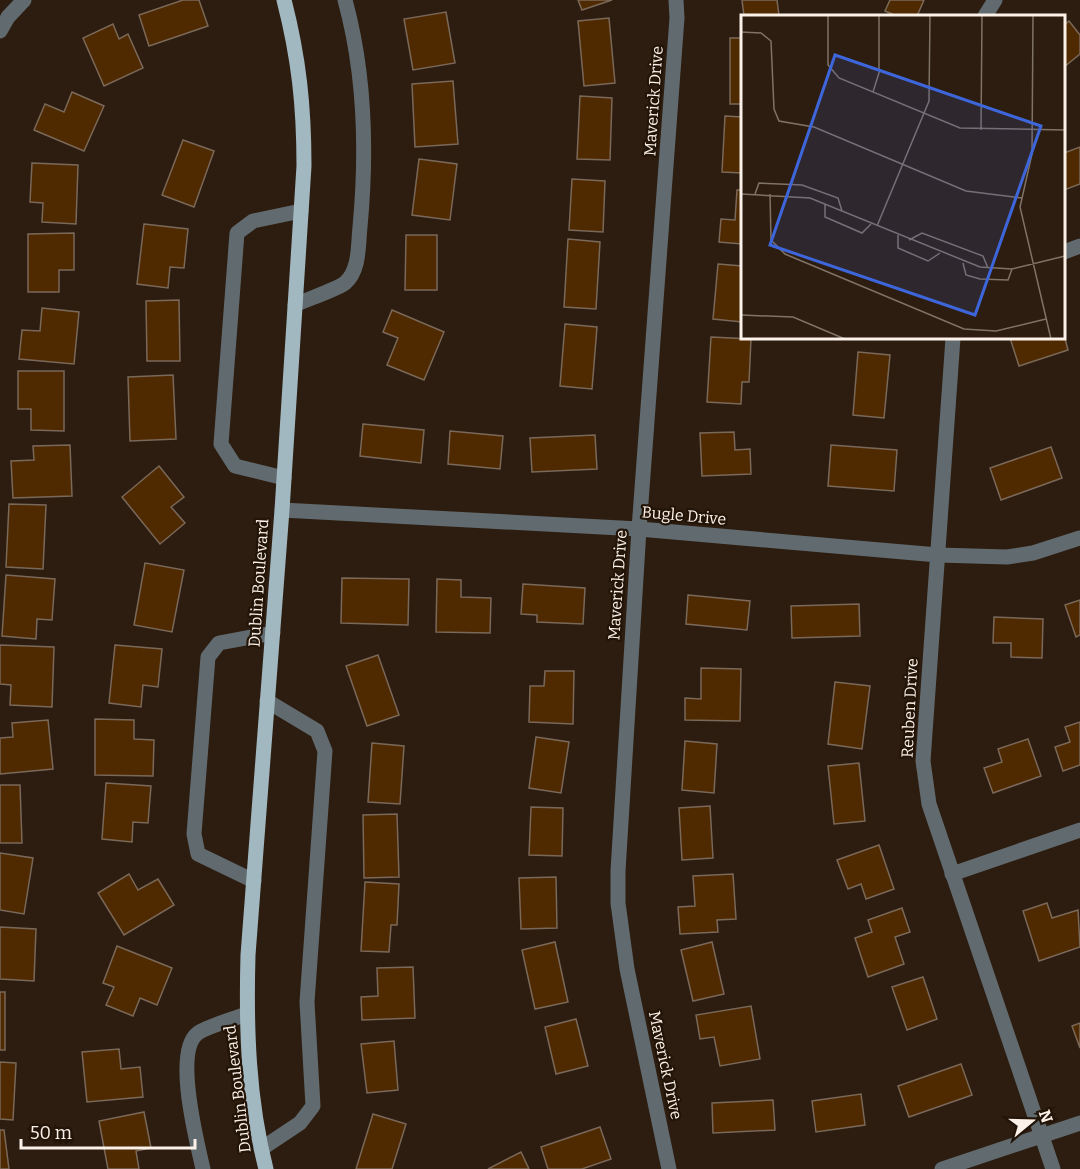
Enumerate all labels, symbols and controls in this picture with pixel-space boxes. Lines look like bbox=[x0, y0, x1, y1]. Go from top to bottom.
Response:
inset map bbox=[741, 15, 1065, 339]
street label: Maverick Drive bbox=[640, 45, 667, 157]
street label: Bugle Drive bbox=[641, 502, 727, 529]
street label: Dublin Boulevard bbox=[245, 518, 272, 648]
street label: Maverick Drive bbox=[604, 529, 631, 641]
street label: Reuben Drive bbox=[897, 658, 922, 758]
street label: Maverick Drive bbox=[645, 1009, 686, 1121]
street label: Dublin Boulevard bbox=[220, 1023, 255, 1154]
north arrow bbox=[1002, 1091, 1062, 1151]
text: N bbox=[1035, 1107, 1057, 1125]
scale bar bbox=[21, 1112, 195, 1150]
text: 50 m bbox=[30, 1122, 72, 1144]

